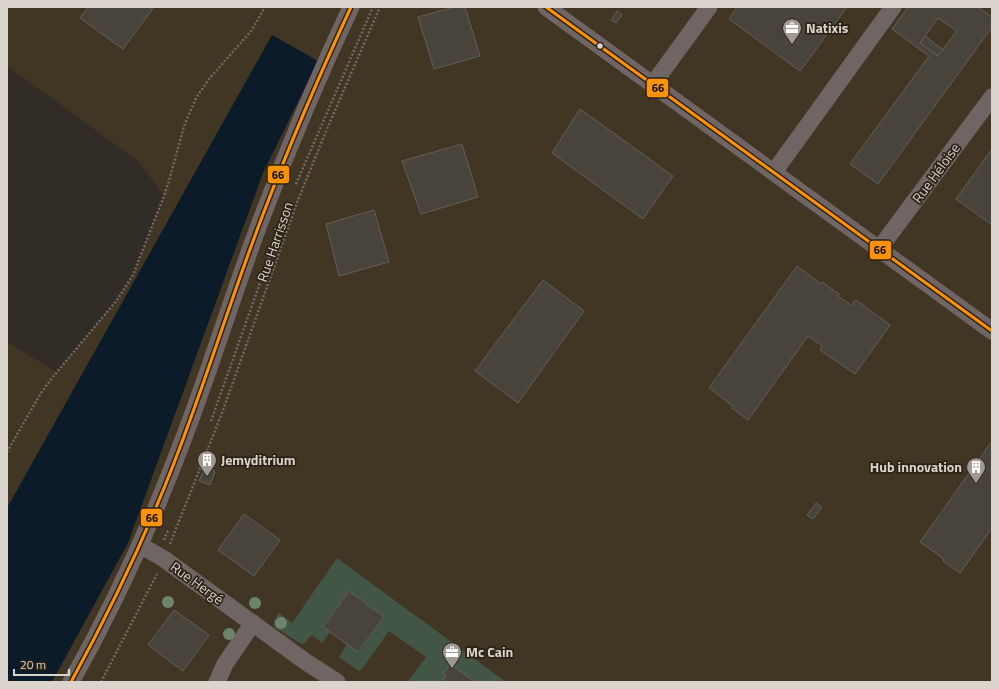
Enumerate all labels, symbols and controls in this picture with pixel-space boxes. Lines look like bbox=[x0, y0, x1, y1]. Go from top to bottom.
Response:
office icon: Natixis bbox=[781, 17, 803, 45]
place label: Natixis bbox=[806, 17, 849, 38]
unlabelled marker bbox=[595, 41, 605, 51]
line badge: 66 bbox=[646, 78, 669, 98]
text: 66 bbox=[652, 80, 664, 96]
street label: Rue Héloise bbox=[907, 138, 965, 207]
line badge: 66 bbox=[267, 165, 290, 184]
text: 66 bbox=[272, 167, 284, 183]
street label: Rue Harrisson bbox=[251, 199, 298, 285]
line badge: 66 bbox=[869, 240, 892, 260]
text: 66 bbox=[874, 242, 886, 258]
building icon: Jemyditrium bbox=[196, 449, 218, 477]
place label: Jemyditrium bbox=[221, 449, 296, 470]
place label: Hub innovation bbox=[870, 456, 962, 477]
building icon: Hub innovation bbox=[965, 456, 987, 484]
line badge: 66 bbox=[140, 508, 163, 527]
text: 66 bbox=[146, 510, 158, 526]
street label: Rue Hergé bbox=[166, 556, 228, 609]
office icon: Mc Cain bbox=[441, 641, 463, 669]
place label: Mc Cain bbox=[466, 641, 513, 662]
scale bar bbox=[14, 651, 69, 677]
text: 20 m bbox=[20, 655, 46, 674]

